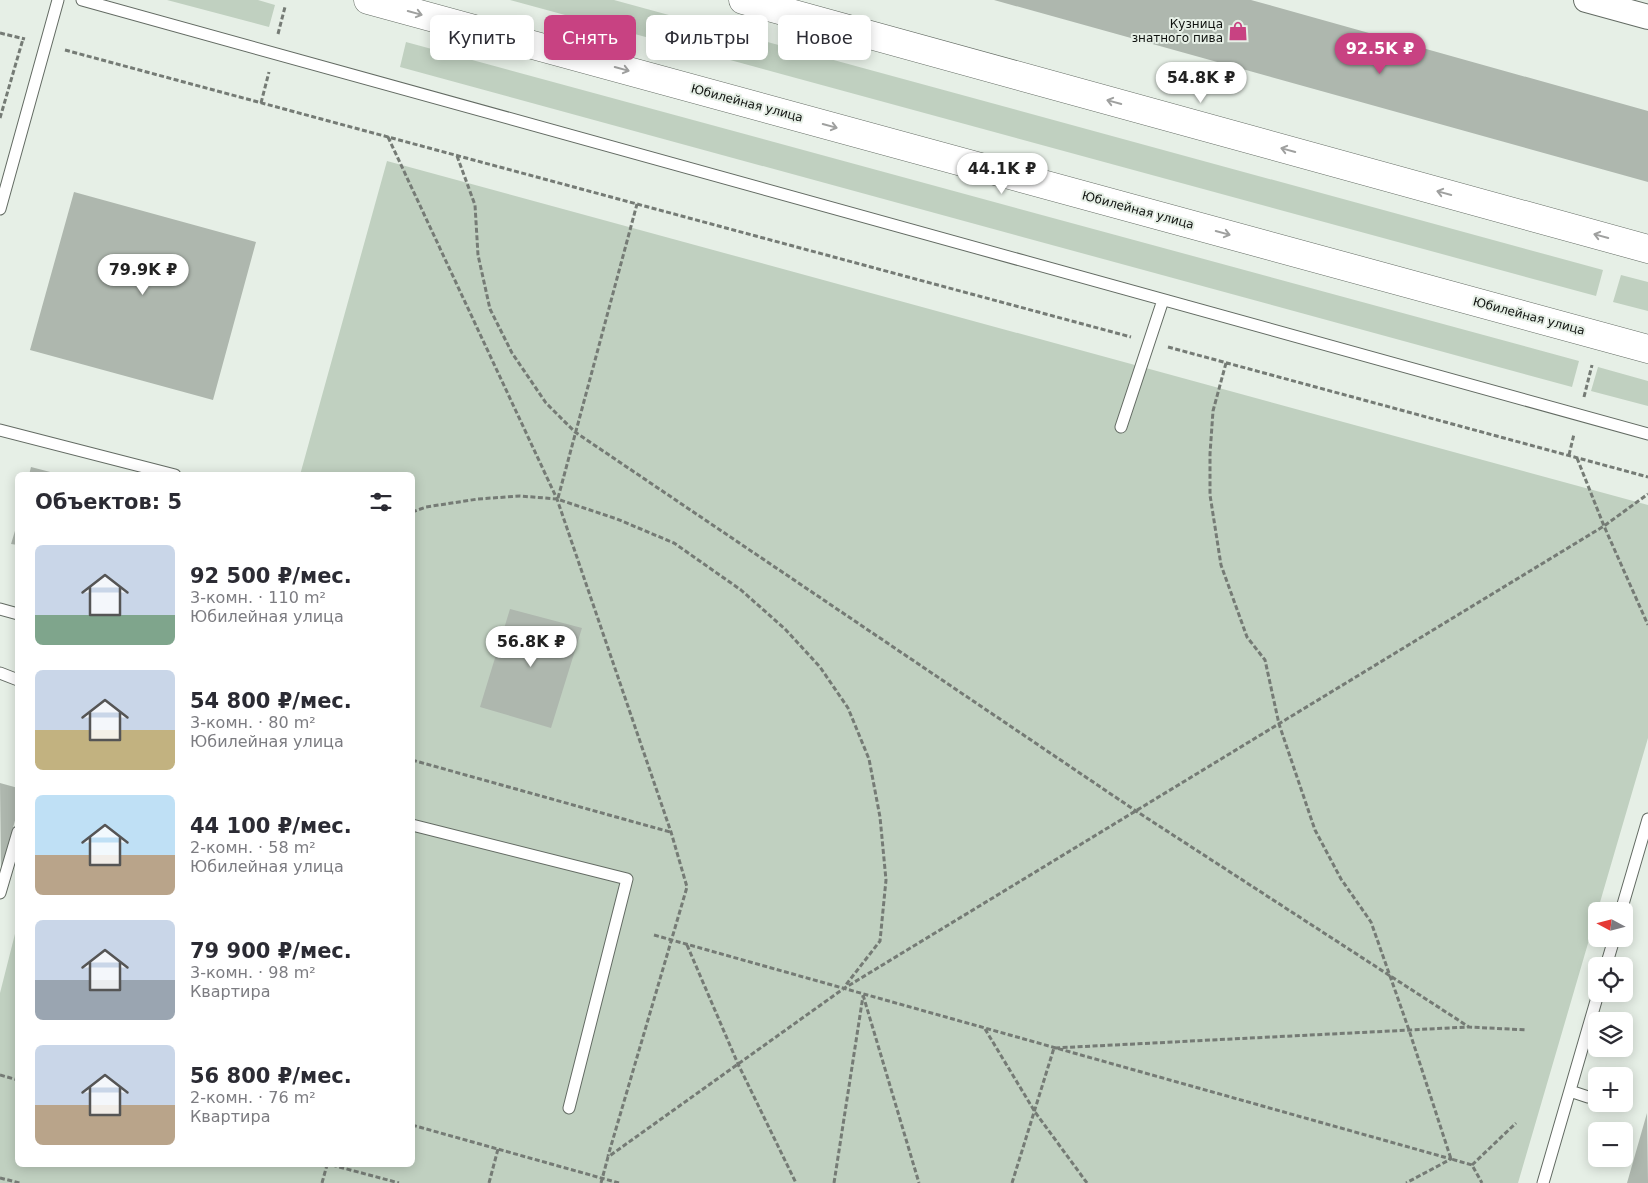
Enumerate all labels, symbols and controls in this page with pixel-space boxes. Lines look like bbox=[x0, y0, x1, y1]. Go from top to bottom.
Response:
one-way arrow bbox=[406, 9, 422, 18]
chip: Купить bbox=[430, 15, 534, 60]
chip: Снять bbox=[544, 15, 636, 60]
chip: Фильтры bbox=[646, 15, 768, 60]
chip: Новое bbox=[778, 15, 871, 60]
place label: Кузница знатного пива bbox=[1132, 17, 1223, 45]
shop icon: Кузница знатного пива bbox=[1227, 20, 1249, 42]
pin: 92.5K ₽ bbox=[1334, 32, 1426, 75]
text: 92.5K ₽ bbox=[1346, 39, 1414, 58]
pin: 54.8K ₽ bbox=[1155, 62, 1247, 104]
one-way arrow bbox=[614, 65, 630, 75]
text: 54.8K ₽ bbox=[1167, 68, 1235, 87]
street label: Юбилейная улица bbox=[689, 81, 805, 125]
one-way arrow bbox=[1106, 97, 1122, 106]
one-way arrow bbox=[821, 121, 837, 131]
one-way arrow bbox=[1280, 144, 1296, 154]
pin: 44.1K ₽ bbox=[956, 152, 1048, 195]
text: 44.1K ₽ bbox=[968, 159, 1036, 178]
one-way arrow bbox=[1437, 187, 1453, 197]
street label: Юбилейная улица bbox=[1080, 188, 1196, 232]
one-way arrow bbox=[1214, 229, 1230, 238]
one-way arrow bbox=[1593, 231, 1609, 240]
pin: 79.9K ₽ bbox=[97, 254, 189, 296]
text: 79.9K ₽ bbox=[109, 260, 177, 279]
street label: Юбилейная улица bbox=[1471, 294, 1587, 338]
icon: filters bbox=[367, 488, 395, 516]
text: Объектов: 5 bbox=[35, 490, 182, 514]
text: 92 500 ₽/мес. bbox=[190, 564, 352, 588]
icon: home bbox=[75, 565, 135, 625]
text: 3-комн. · 110 m² bbox=[190, 588, 326, 607]
text: Юбилейная улица bbox=[190, 607, 344, 626]
pin: 56.8K ₽ bbox=[485, 626, 577, 668]
text: 56.8K ₽ bbox=[497, 632, 565, 651]
text: 54 800 ₽/мес. bbox=[190, 689, 352, 713]
icon: home bbox=[75, 690, 135, 750]
text: 3-комн. · 80 m² bbox=[190, 713, 316, 732]
text: Юбилейная улица bbox=[190, 732, 344, 751]
text: 44 100 ₽/мес. bbox=[190, 814, 352, 838]
icon: home bbox=[75, 815, 135, 875]
text: 2-комн. · 58 m² bbox=[190, 838, 316, 857]
text: Юбилейная улица bbox=[190, 857, 344, 876]
north arrow bbox=[1588, 902, 1632, 948]
map controls bbox=[1588, 902, 1633, 1167]
text: 79 900 ₽/мес. bbox=[190, 939, 352, 963]
icon: home bbox=[75, 940, 135, 1000]
button: locate bbox=[1588, 957, 1633, 1002]
text: 3-комн. · 98 m² bbox=[190, 963, 316, 982]
text: Квартира bbox=[190, 982, 270, 1001]
button: layers bbox=[1588, 1012, 1633, 1057]
text: 56 800 ₽/мес. bbox=[190, 1064, 352, 1088]
icon: home bbox=[75, 1065, 135, 1125]
button: + bbox=[1588, 1067, 1633, 1112]
text: 2-комн. · 76 m² bbox=[190, 1088, 316, 1107]
text: Квартира bbox=[190, 1107, 270, 1126]
button: − bbox=[1588, 1122, 1633, 1167]

